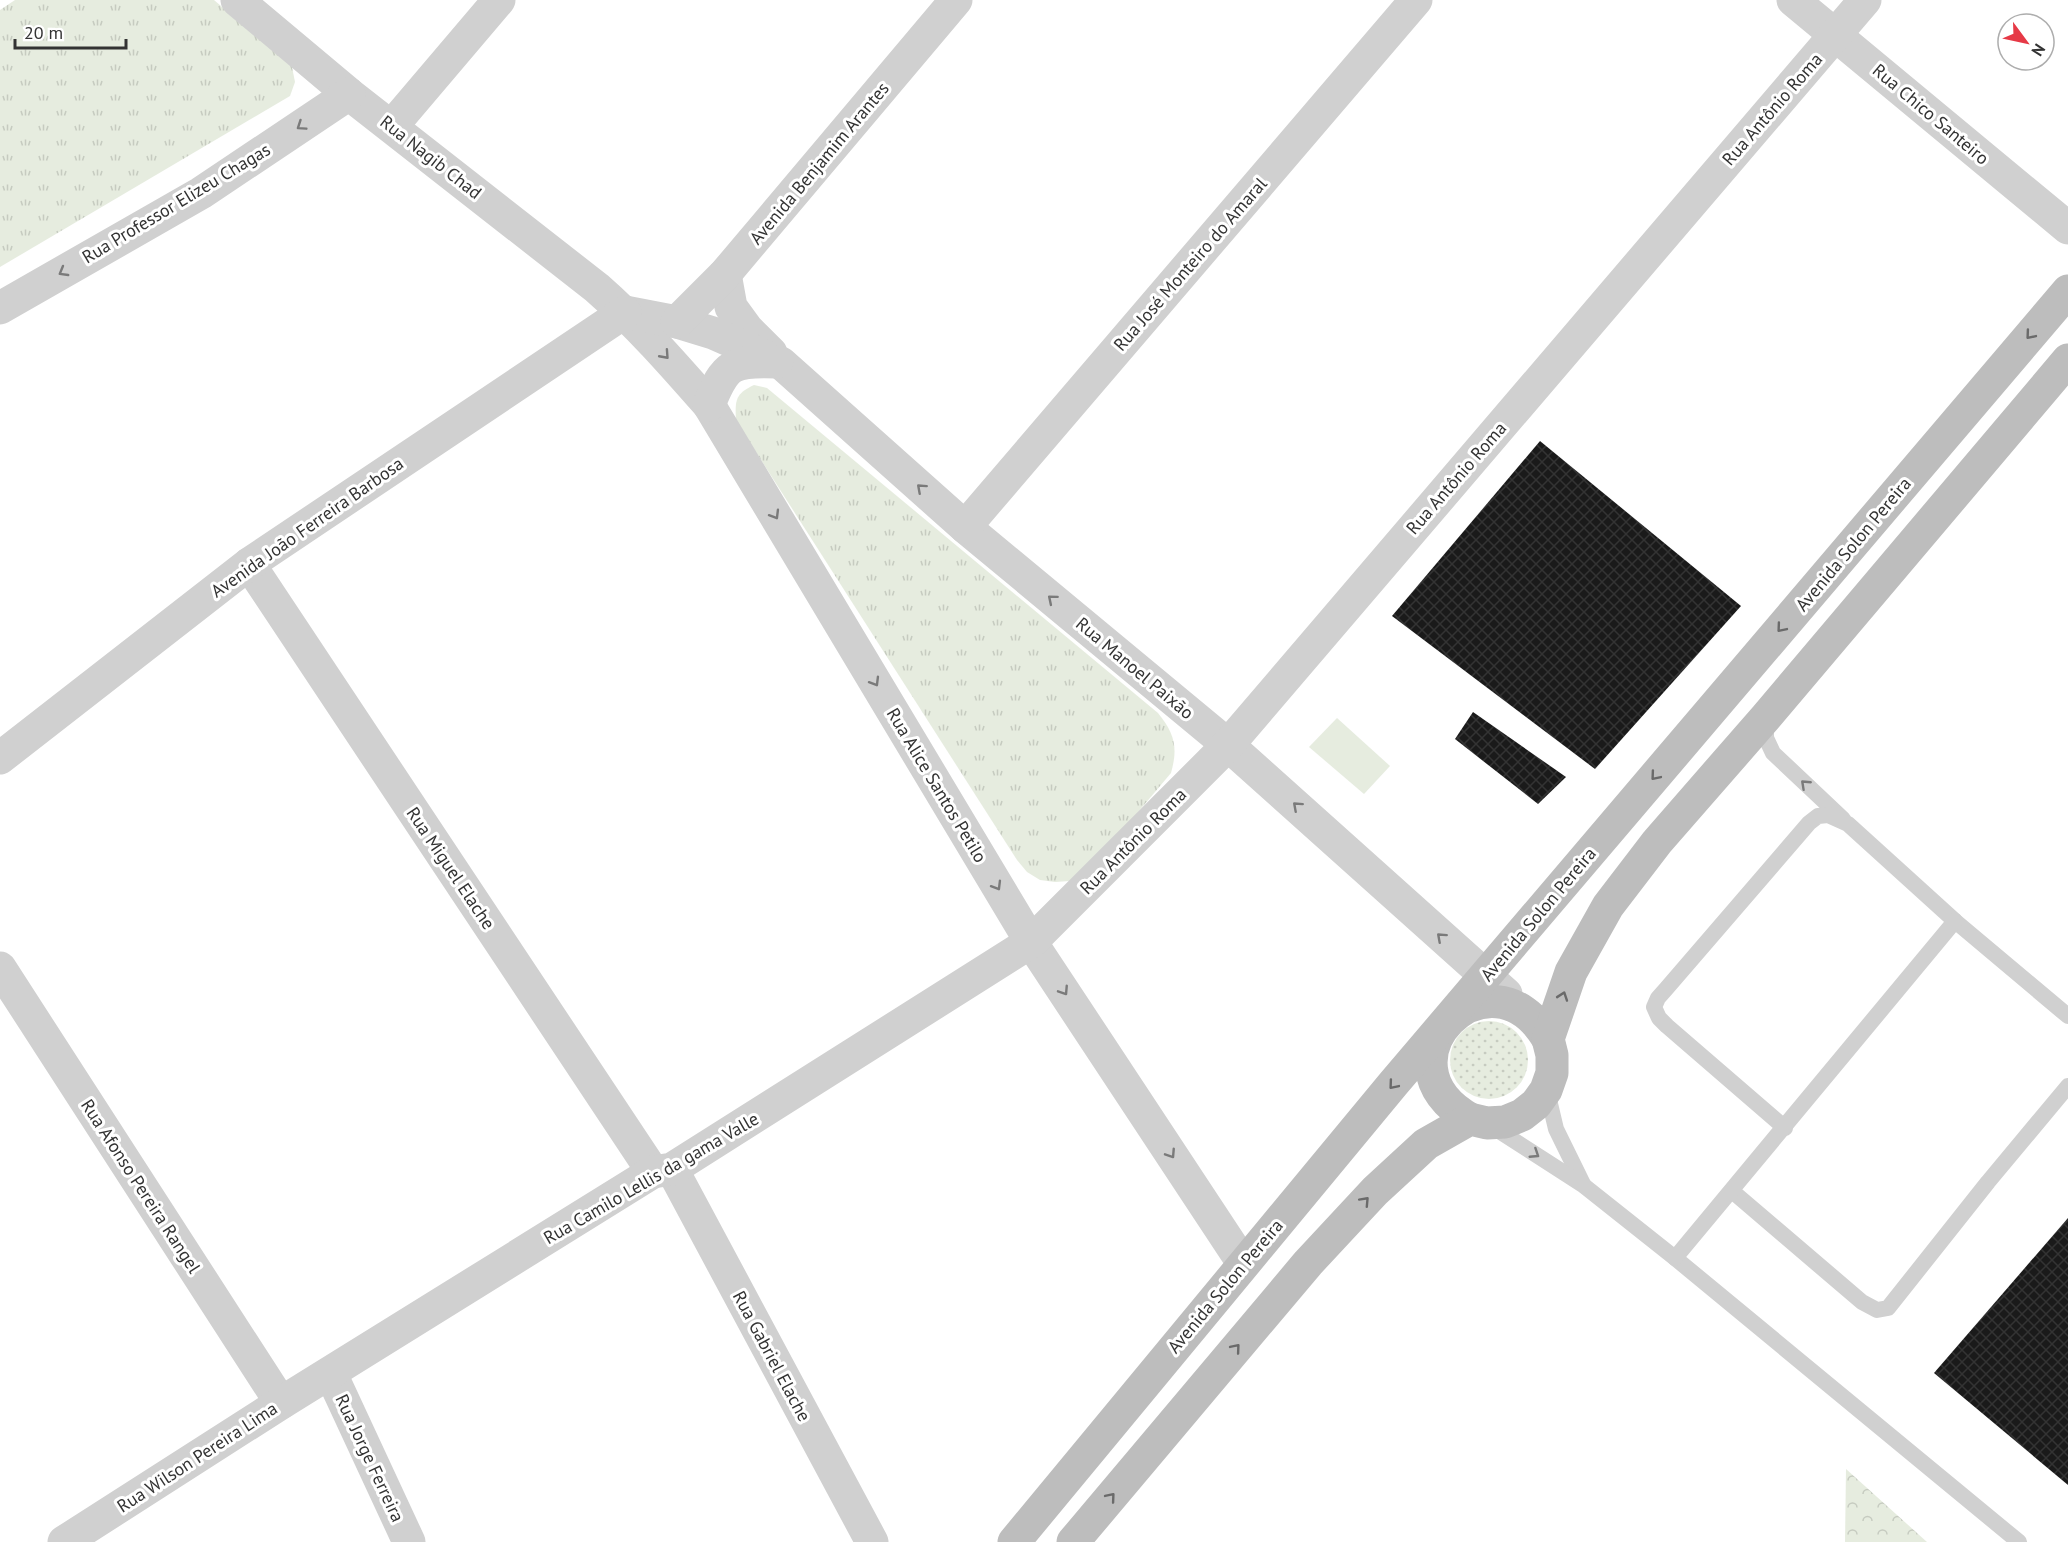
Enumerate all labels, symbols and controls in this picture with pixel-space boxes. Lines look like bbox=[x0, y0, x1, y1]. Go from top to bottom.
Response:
scale bar bbox=[15, 12, 126, 50]
north arrow bbox=[1996, 12, 2056, 72]
text: 20 m bbox=[24, 21, 63, 44]
text: N bbox=[2027, 40, 2050, 60]
street label: Rua Antônio Roma bbox=[1717, 48, 1827, 170]
street label: Rua Chico Santeiro bbox=[1868, 59, 1994, 169]
street label: Avenida Benjamim Arantes bbox=[744, 77, 894, 249]
street label: Rua Nagib Chad bbox=[376, 110, 486, 204]
one-way arrow bbox=[296, 119, 307, 130]
street label: Rua Professor Elizeu Chagas bbox=[78, 138, 274, 268]
street label: Rua José Monteiro do Amaral bbox=[1108, 172, 1272, 356]
one-way arrow bbox=[59, 265, 69, 276]
one-way arrow bbox=[2026, 328, 2037, 339]
one-way arrow bbox=[658, 348, 669, 359]
street label: Rua Antônio Roma bbox=[1401, 417, 1511, 539]
street label: Avenida João Ferreira Barbosa bbox=[206, 452, 408, 602]
street label: Avenida Solon Pereira bbox=[1790, 472, 1916, 616]
one-way arrow bbox=[917, 484, 928, 495]
one-way arrow bbox=[767, 509, 779, 519]
one-way arrow bbox=[1048, 595, 1059, 606]
street label: Rua Manoel Paixão bbox=[1071, 612, 1199, 724]
one-way arrow bbox=[1777, 621, 1788, 632]
one-way arrow bbox=[868, 676, 880, 686]
street label: Rua Alice Santos Petilo bbox=[882, 704, 992, 866]
one-way arrow bbox=[1651, 769, 1662, 780]
one-way arrow bbox=[1802, 780, 1812, 791]
street label: Rua Antônio Roma bbox=[1075, 783, 1191, 899]
street label: Rua Miguel Elache bbox=[402, 802, 500, 934]
one-way arrow bbox=[1293, 803, 1304, 814]
street label: Avenida Solon Pereira bbox=[1475, 842, 1601, 986]
one-way arrow bbox=[990, 880, 1002, 890]
one-way arrow bbox=[1438, 933, 1448, 944]
one-way arrow bbox=[1056, 985, 1068, 995]
one-way arrow bbox=[1555, 991, 1568, 1002]
one-way arrow bbox=[1389, 1078, 1400, 1089]
street label: Rua Afonso Pereira Rangel bbox=[76, 1095, 206, 1278]
street label: Rua Camilo Lellis da gama Valle bbox=[539, 1107, 763, 1249]
one-way arrow bbox=[1529, 1146, 1539, 1158]
one-way arrow bbox=[1164, 1147, 1175, 1158]
one-way arrow bbox=[1358, 1198, 1369, 1208]
street label: Avenida Solon Pereira bbox=[1162, 1214, 1288, 1358]
street label: Rua Gabriel Elache bbox=[728, 1287, 816, 1425]
one-way arrow bbox=[1229, 1344, 1240, 1355]
street label: Rua Jorge Ferreira bbox=[330, 1390, 410, 1526]
street label: Rua Wilson Pereira Lima bbox=[112, 1397, 282, 1517]
one-way arrow bbox=[1104, 1493, 1115, 1504]

